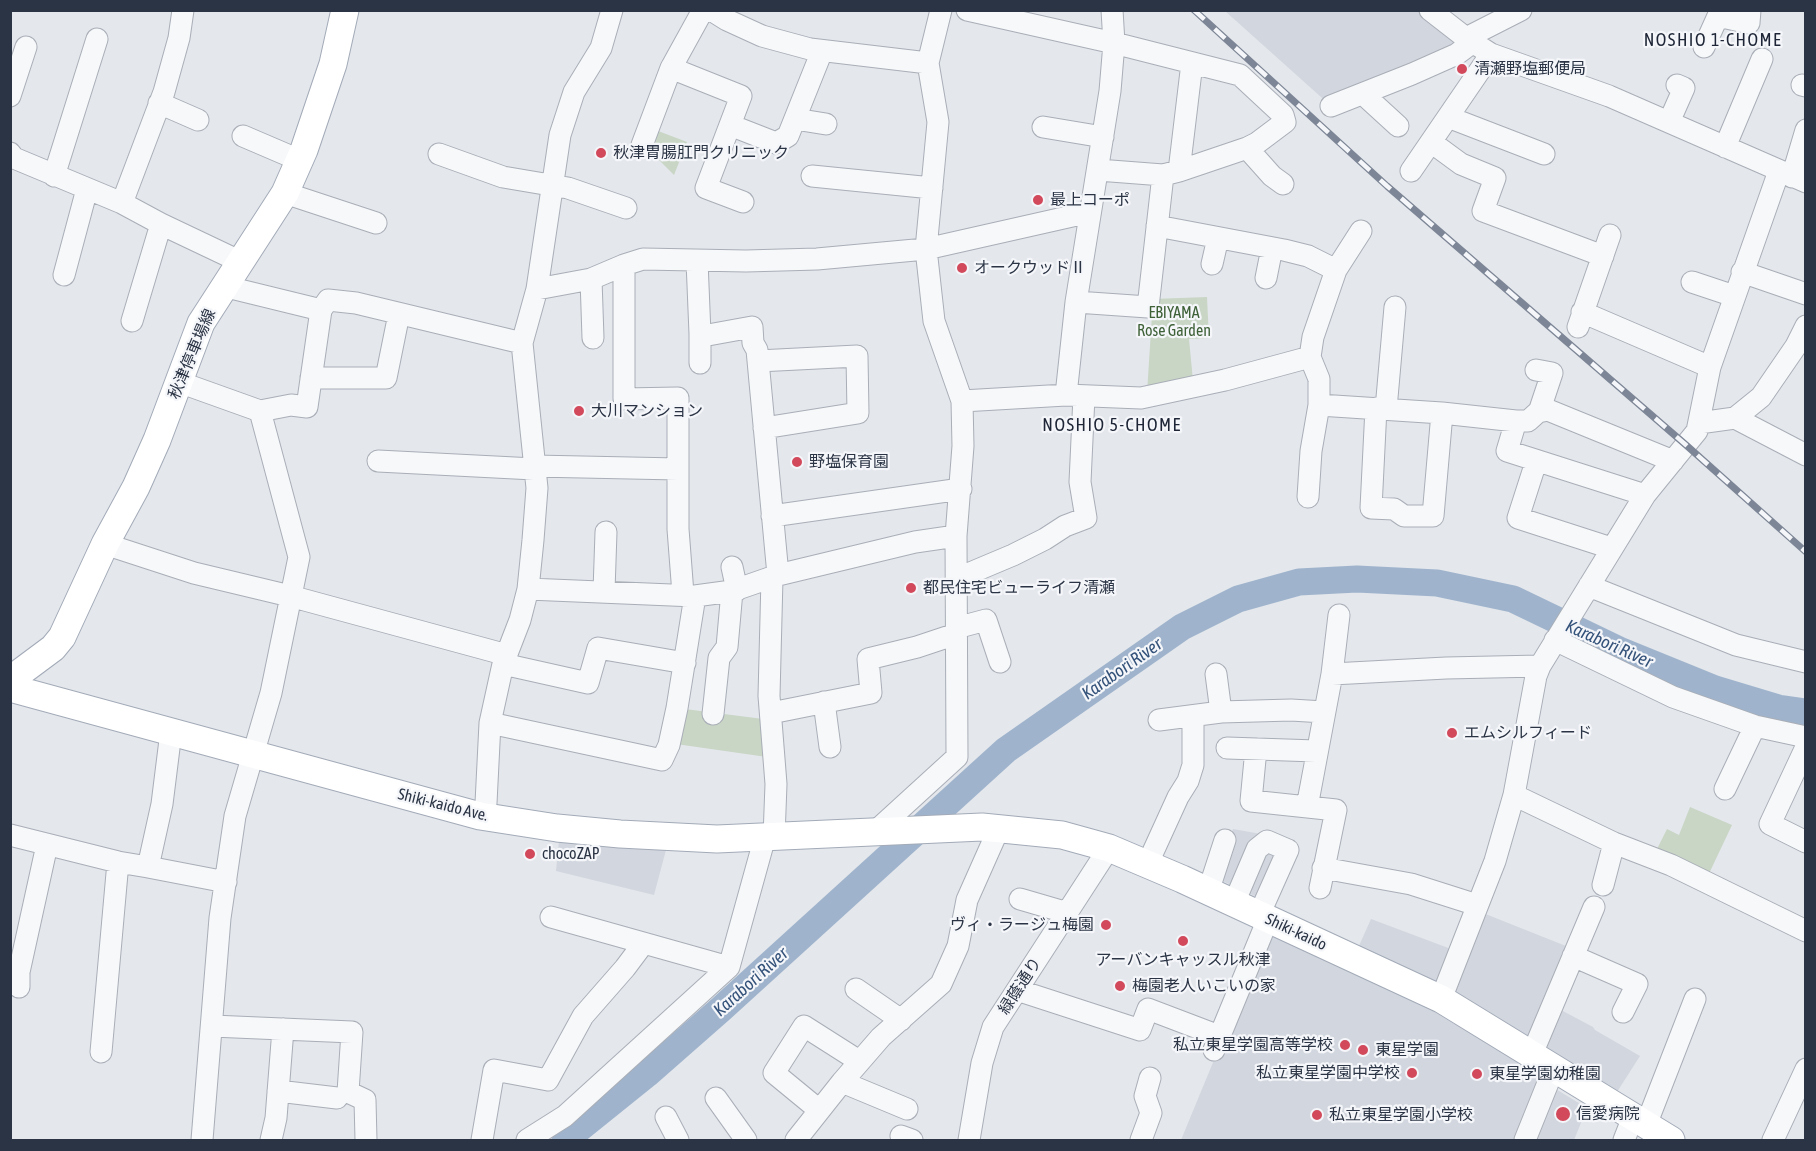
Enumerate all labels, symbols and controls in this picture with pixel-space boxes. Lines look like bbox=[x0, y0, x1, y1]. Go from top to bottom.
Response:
district label: NOSHIO 1-CHOME bbox=[1644, 29, 1782, 51]
place label: 清瀬野塩郵便局 bbox=[1474, 59, 1586, 79]
marker: 清瀬野塩郵便局 bbox=[1455, 62, 1469, 76]
place label: 秋津胃腸肛門クリニック bbox=[613, 143, 789, 163]
marker: 秋津胃腸肛門クリニック bbox=[594, 146, 608, 160]
place label: 最上コーポ bbox=[1050, 190, 1130, 210]
marker: 最上コーポ bbox=[1031, 193, 1045, 207]
place label: オークウッドⅡ bbox=[974, 258, 1086, 278]
marker: オークウッドⅡ bbox=[955, 261, 969, 275]
park label: EBIYAMA Rose Garden bbox=[1137, 303, 1211, 341]
street label: 秋津停車場線 bbox=[164, 306, 220, 402]
place label: 大川マンション bbox=[591, 401, 703, 421]
marker: 大川マンション bbox=[572, 404, 586, 418]
district label: NOSHIO 5-CHOME bbox=[1042, 414, 1182, 436]
place label: 野塩保育園 bbox=[809, 452, 889, 472]
marker: 野塩保育園 bbox=[790, 455, 804, 469]
place label: 都民住宅ビューライフ清瀬 bbox=[923, 578, 1115, 598]
marker: 都民住宅ビューライフ清瀬 bbox=[904, 581, 918, 595]
water label: Karabori River bbox=[1562, 615, 1656, 673]
water label: Karabori River bbox=[1078, 634, 1166, 704]
place label: エムシルフィード bbox=[1464, 723, 1592, 743]
marker: エムシルフィード bbox=[1445, 726, 1459, 740]
street label: Shiki-kaido Ave. bbox=[396, 785, 490, 825]
place label: chocoZAP bbox=[542, 844, 600, 864]
marker: chocoZAP bbox=[523, 847, 537, 861]
street label: Shiki-kaido bbox=[1262, 909, 1330, 955]
place label: ヴィ・ラージュ梅園 bbox=[950, 915, 1094, 935]
marker: ヴィ・ラージュ梅園 bbox=[1099, 918, 1113, 932]
marker: アーバンキャッスル秋津 bbox=[1176, 934, 1190, 948]
water label: Karabori River bbox=[709, 943, 793, 1021]
place label: アーバンキャッスル秋津 bbox=[1095, 950, 1271, 970]
street label: 緑蔭通り bbox=[995, 954, 1045, 1018]
place label: 梅園老人いこいの家 bbox=[1132, 976, 1276, 996]
marker: 梅園老人いこいの家 bbox=[1113, 979, 1127, 993]
place label: 私立東星学園高等学校 bbox=[1173, 1035, 1333, 1055]
marker: 私立東星学園高等学校 bbox=[1338, 1038, 1352, 1052]
place label: 東星学園 bbox=[1375, 1040, 1439, 1060]
marker: 東星学園 bbox=[1356, 1043, 1370, 1057]
place label: 私立東星学園中学校 bbox=[1256, 1063, 1400, 1083]
place label: 東星学園幼稚園 bbox=[1489, 1064, 1601, 1084]
marker: 私立東星学園中学校 bbox=[1405, 1066, 1419, 1080]
marker: 東星学園幼稚園 bbox=[1470, 1067, 1484, 1081]
place label: 信愛病院 bbox=[1576, 1104, 1640, 1124]
place label: 私立東星学園小学校 bbox=[1329, 1105, 1473, 1125]
marker: 信愛病院 bbox=[1554, 1105, 1572, 1123]
marker: 私立東星学園小学校 bbox=[1310, 1108, 1324, 1122]

